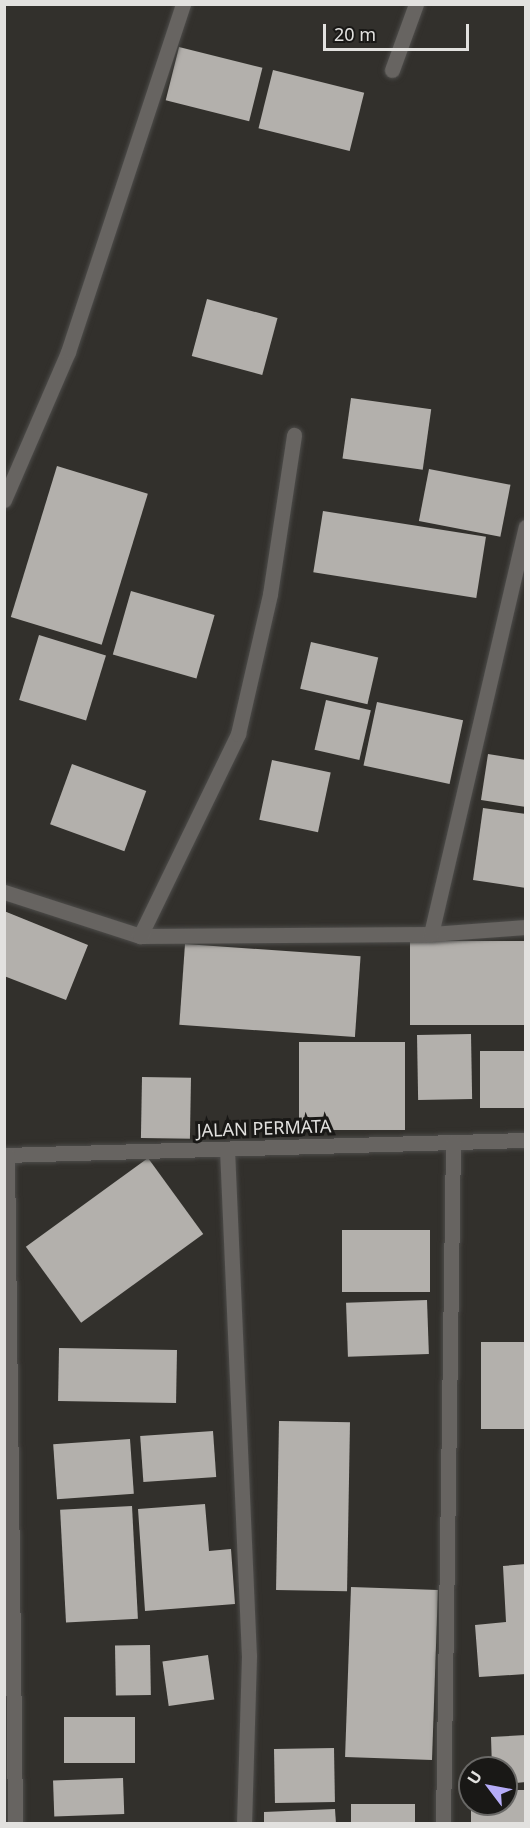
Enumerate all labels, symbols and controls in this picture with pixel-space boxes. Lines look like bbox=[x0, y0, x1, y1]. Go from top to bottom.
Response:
scale bar bbox=[326, 12, 472, 50]
text: 20 m bbox=[334, 22, 376, 46]
street label: JALAN PERMATA bbox=[196, 1115, 332, 1141]
north arrow bbox=[458, 1756, 518, 1816]
text: U bbox=[462, 1767, 487, 1788]

